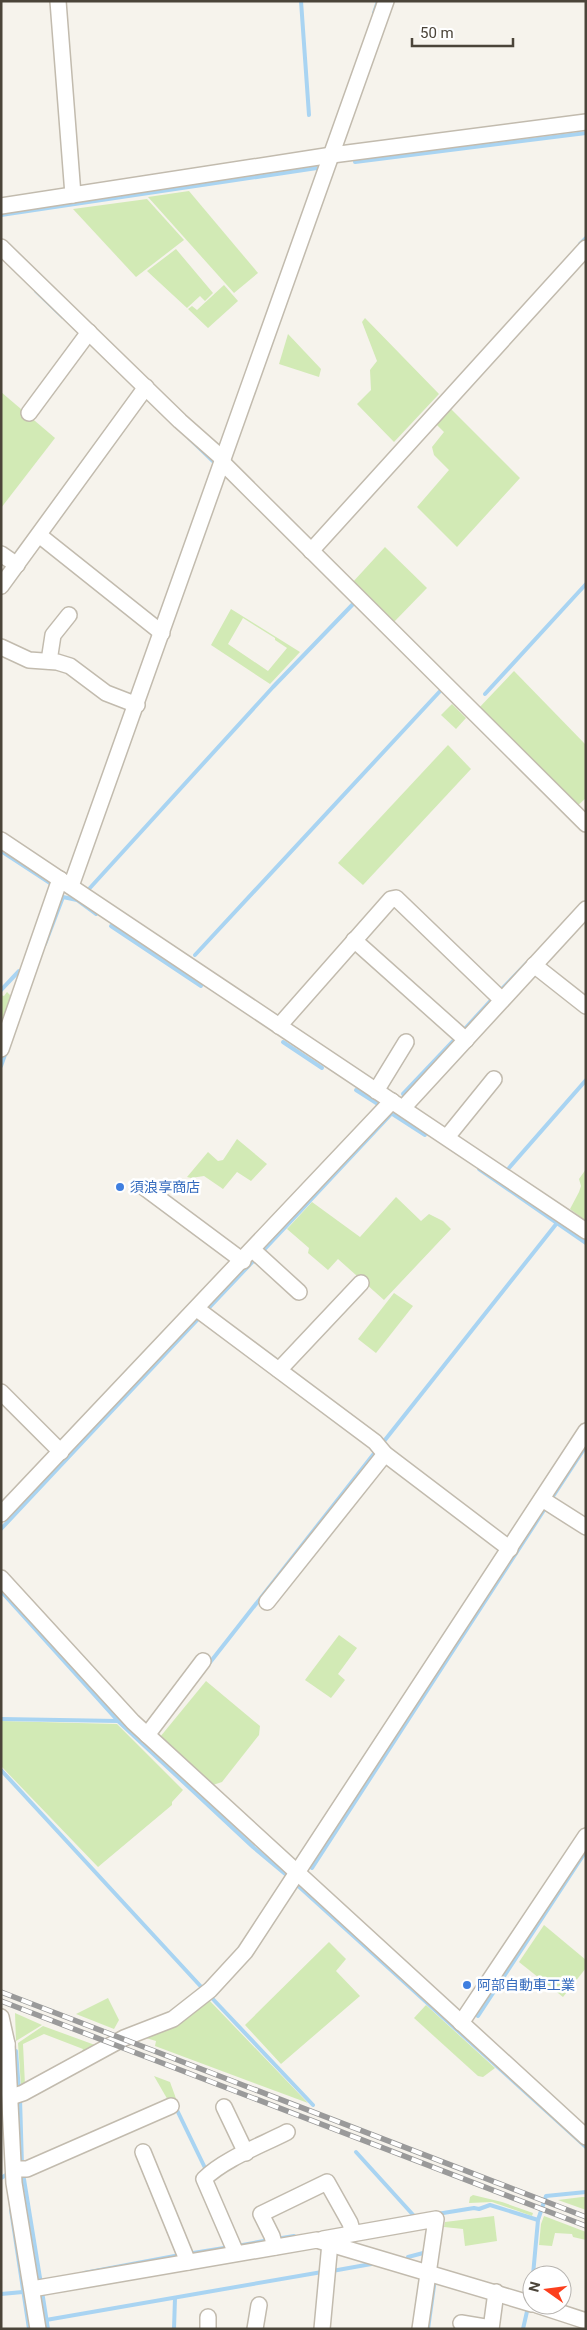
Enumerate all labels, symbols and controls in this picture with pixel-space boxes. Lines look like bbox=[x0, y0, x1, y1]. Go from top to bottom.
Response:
scale bar bbox=[412, 15, 513, 47]
text: 50 m bbox=[420, 24, 454, 42]
place label: 須浪享商店 bbox=[130, 1179, 200, 1195]
marker: 須浪享商店 bbox=[114, 1181, 126, 1193]
place label: 阿部自動車工業 bbox=[477, 1977, 575, 1993]
marker: 阿部自動車工業 bbox=[461, 1979, 473, 1991]
north arrow bbox=[522, 2265, 572, 2315]
text: N bbox=[525, 2280, 543, 2294]

